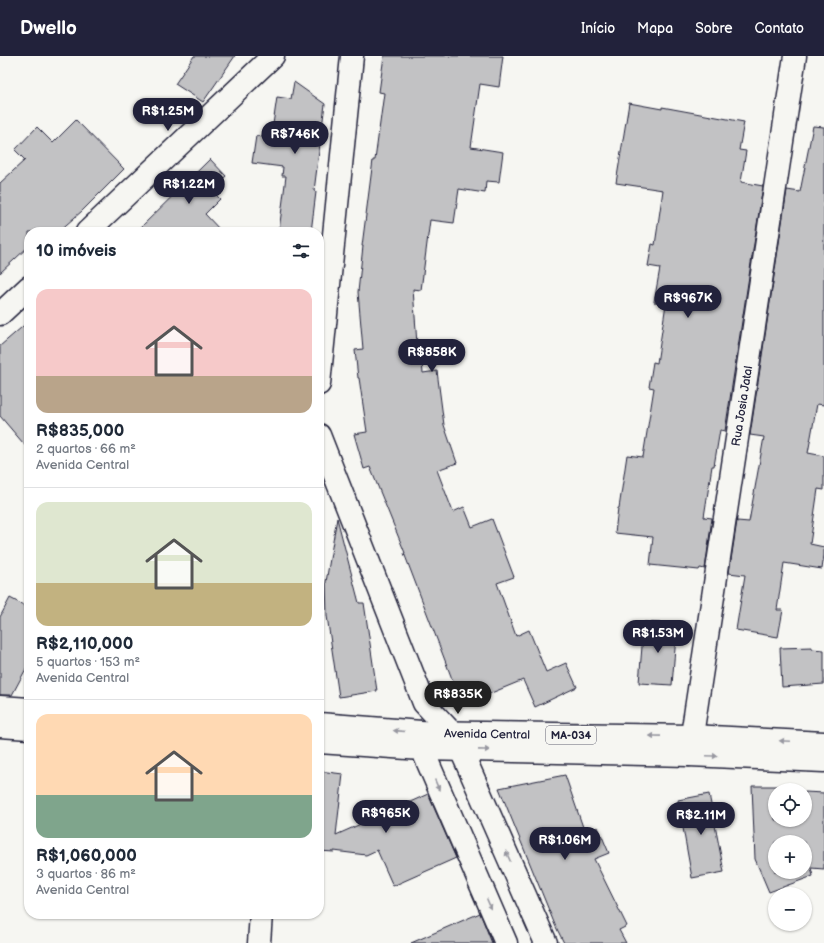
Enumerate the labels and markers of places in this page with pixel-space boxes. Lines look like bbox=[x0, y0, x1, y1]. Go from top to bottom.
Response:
pin: R$1.25M bbox=[131, 98, 205, 132]
pin: R$746K bbox=[262, 121, 328, 155]
pin: R$1.22M bbox=[152, 171, 226, 205]
pin: R$967K bbox=[655, 285, 721, 319]
pin: R$858K bbox=[399, 339, 465, 373]
pin: R$1.53M bbox=[621, 620, 695, 654]
pin: R$835K bbox=[425, 681, 491, 715]
pin: R$965K bbox=[353, 800, 419, 834]
pin: R$2.11M bbox=[664, 802, 738, 836]
pin: R$1.06M bbox=[528, 827, 602, 861]

